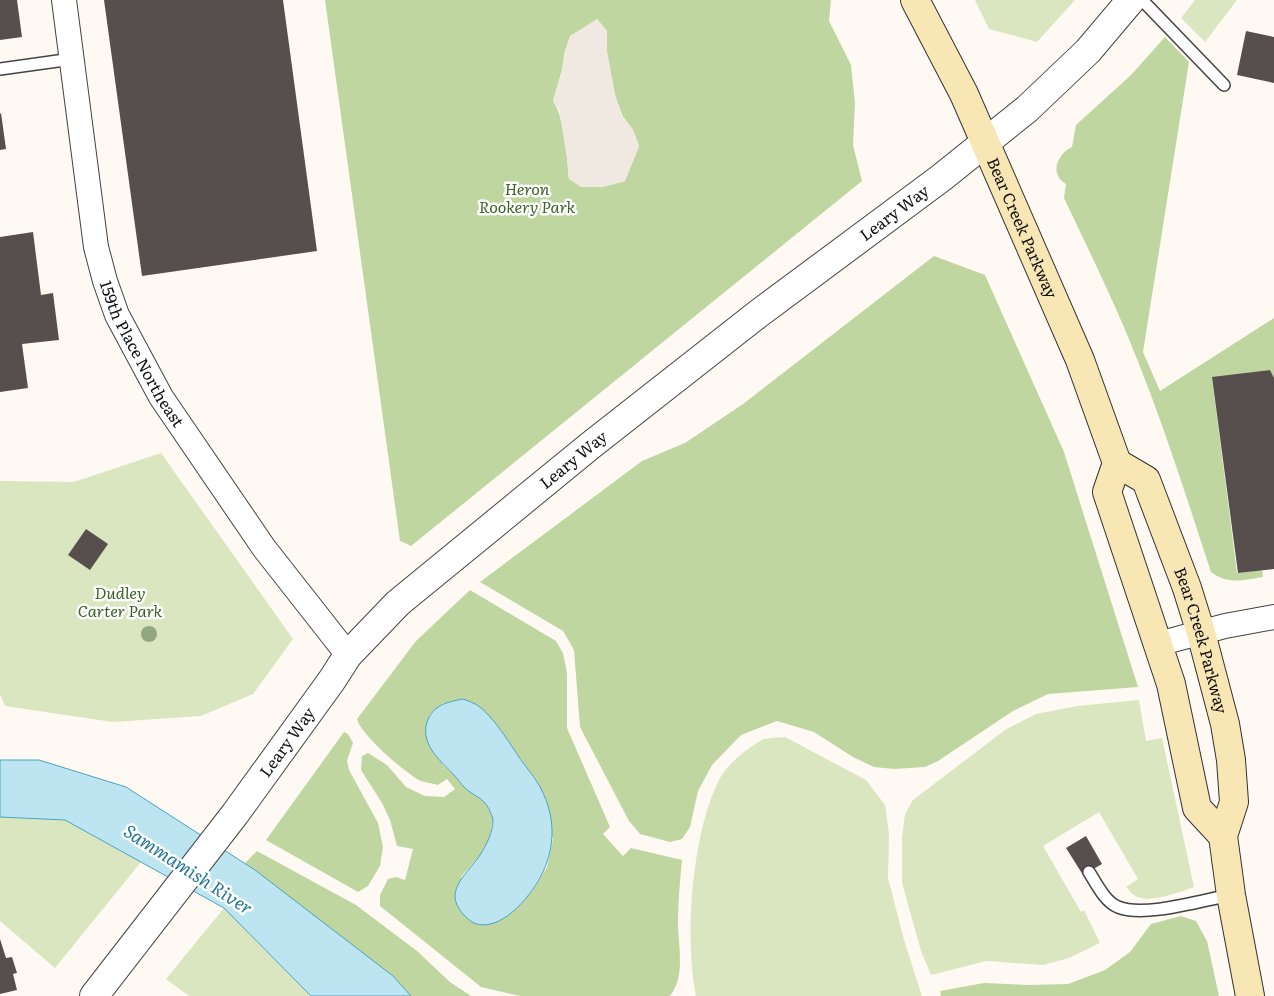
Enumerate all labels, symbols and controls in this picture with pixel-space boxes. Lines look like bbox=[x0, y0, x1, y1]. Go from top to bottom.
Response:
street label: Bear Creek Parkway bbox=[982, 153, 1065, 302]
park label: Heron Rookery Park bbox=[479, 176, 575, 218]
street label: Leary Way bbox=[854, 178, 934, 246]
street label: 159th Place Northeast bbox=[95, 277, 191, 432]
street label: Leary Way bbox=[534, 423, 612, 494]
street label: Bear Creek Parkway bbox=[1169, 563, 1235, 717]
park label: Dudley Carter Park bbox=[78, 580, 162, 622]
street label: Leary Way bbox=[253, 701, 320, 781]
water label: Sammamish River bbox=[119, 817, 259, 921]

